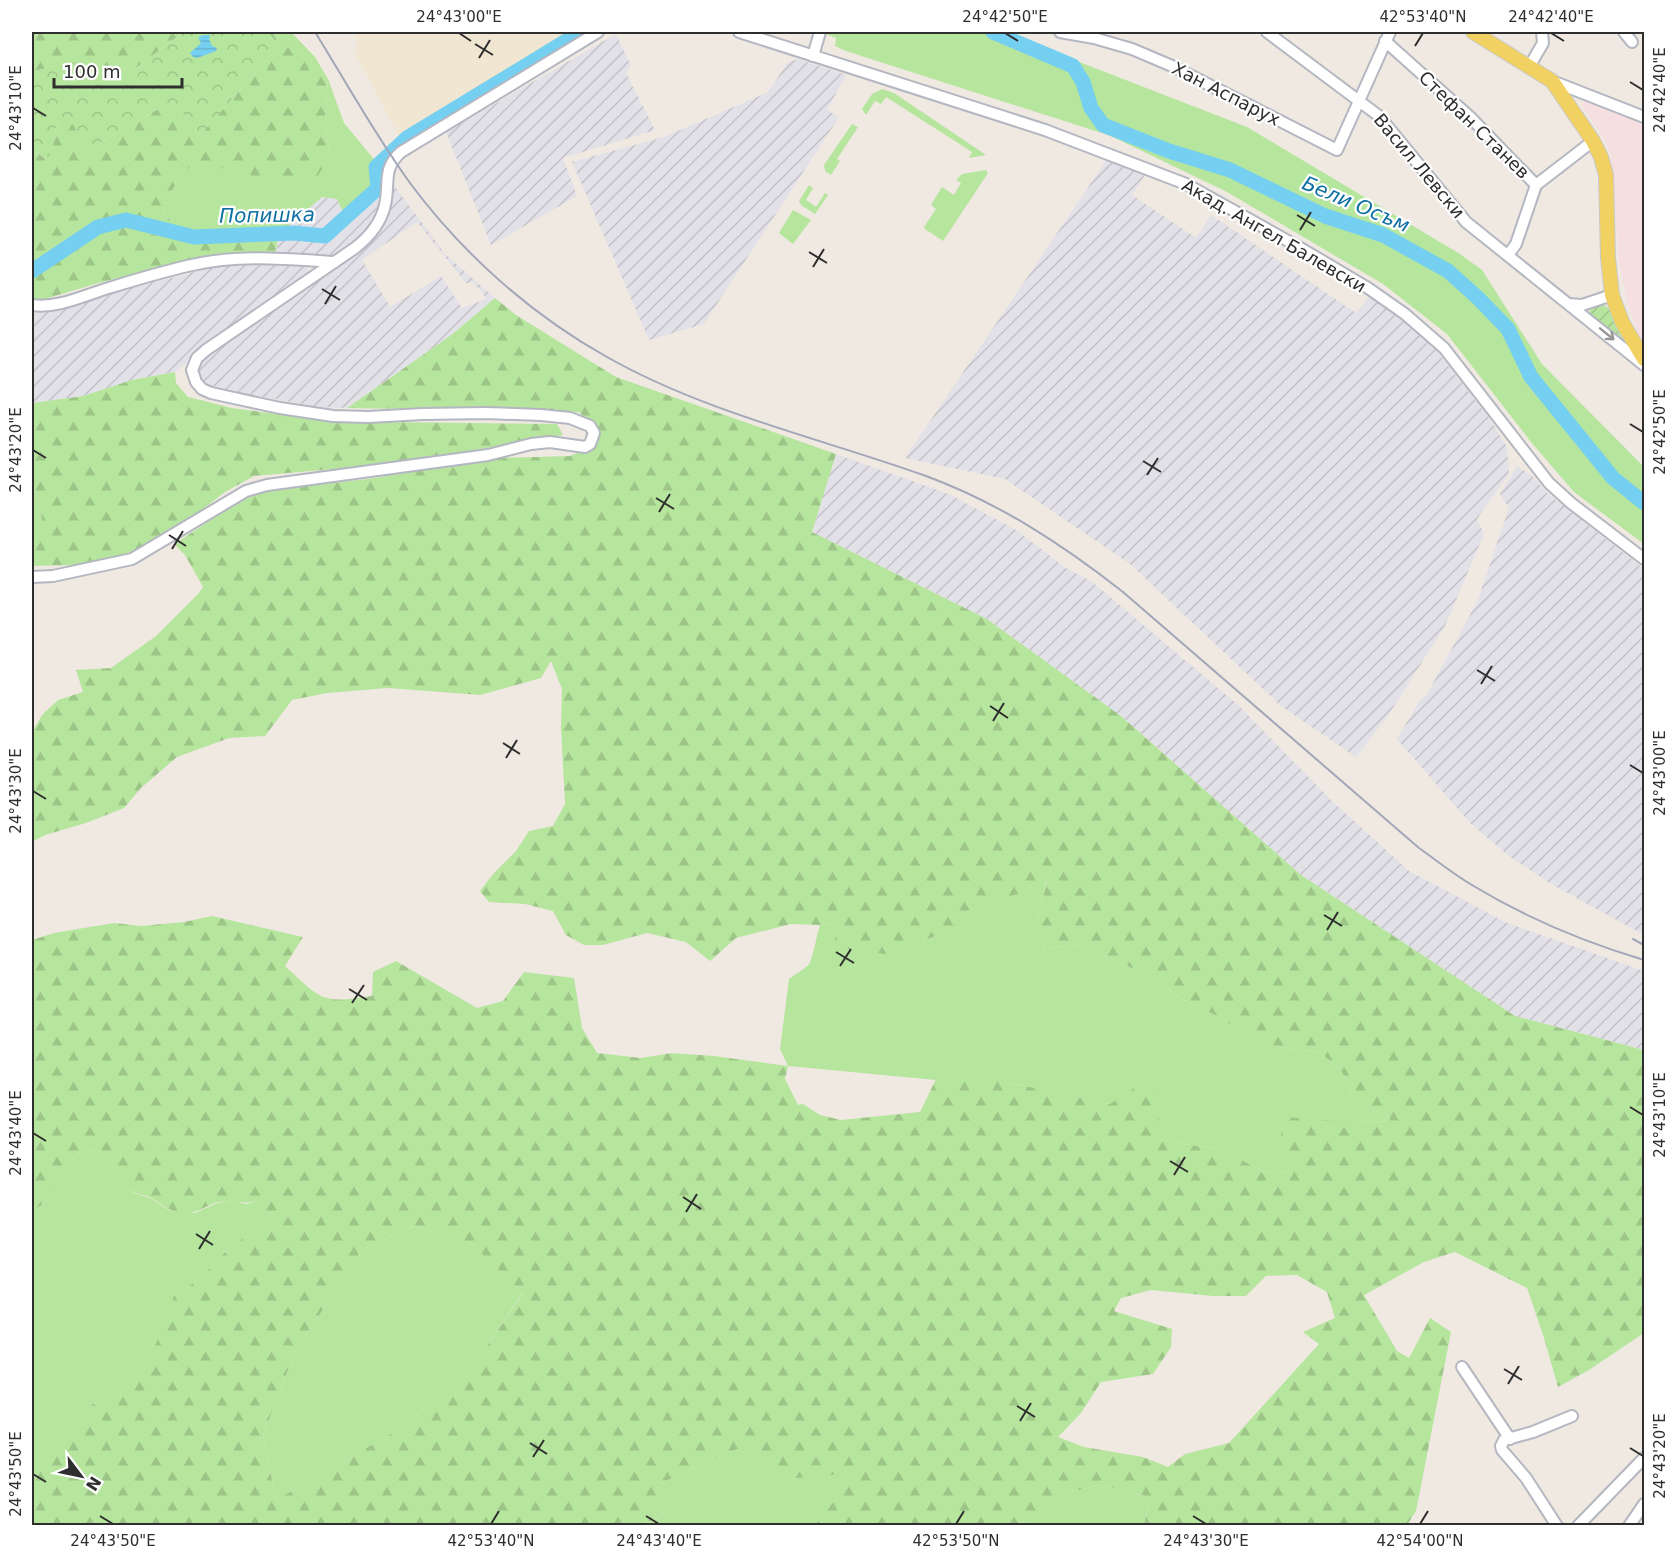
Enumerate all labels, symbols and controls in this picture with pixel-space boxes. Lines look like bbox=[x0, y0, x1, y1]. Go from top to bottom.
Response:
text: 24°43'00"E bbox=[416, 8, 502, 26]
text: 24°42'50"E bbox=[962, 8, 1048, 26]
text: 42°53'40"N bbox=[1379, 8, 1467, 26]
text: 24°42'40"E bbox=[1508, 8, 1594, 26]
text: 24°42'40"E bbox=[1651, 47, 1669, 133]
scale bar bbox=[54, 51, 182, 89]
street label: Хан Аспарух bbox=[1169, 57, 1284, 130]
text: 100 m bbox=[63, 61, 121, 82]
text: 24°43'10"E bbox=[7, 65, 25, 151]
street label: Стефан Станев bbox=[1415, 67, 1534, 183]
street label: Васил Левски bbox=[1370, 109, 1469, 222]
water label: Бели Осъм bbox=[1299, 171, 1413, 237]
street label: Акад. Ангел Балевски bbox=[1179, 174, 1370, 297]
water label: Попишка bbox=[219, 202, 315, 228]
one-way arrow bbox=[1599, 328, 1615, 341]
text: 24°42'50"E bbox=[1651, 389, 1669, 475]
text: 24°43'20"E bbox=[7, 407, 25, 493]
text: 24°43'00"E bbox=[1651, 730, 1669, 816]
text: 24°43'30"E bbox=[7, 748, 25, 834]
text: 24°43'10"E bbox=[1651, 1072, 1669, 1158]
text: 24°43'40"E bbox=[7, 1090, 25, 1176]
text: 24°43'20"E bbox=[1651, 1413, 1669, 1499]
text: 24°43'50"E bbox=[7, 1431, 25, 1517]
north arrow bbox=[51, 1446, 111, 1506]
text: N bbox=[82, 1473, 105, 1494]
text: 24°43'50"E bbox=[70, 1532, 156, 1550]
text: 42°53'40"N bbox=[447, 1532, 535, 1550]
text: 24°43'40"E bbox=[616, 1532, 702, 1550]
text: 42°53'50"N bbox=[912, 1532, 1000, 1550]
text: 24°43'30"E bbox=[1163, 1532, 1249, 1550]
text: 42°54'00"N bbox=[1376, 1532, 1464, 1550]

